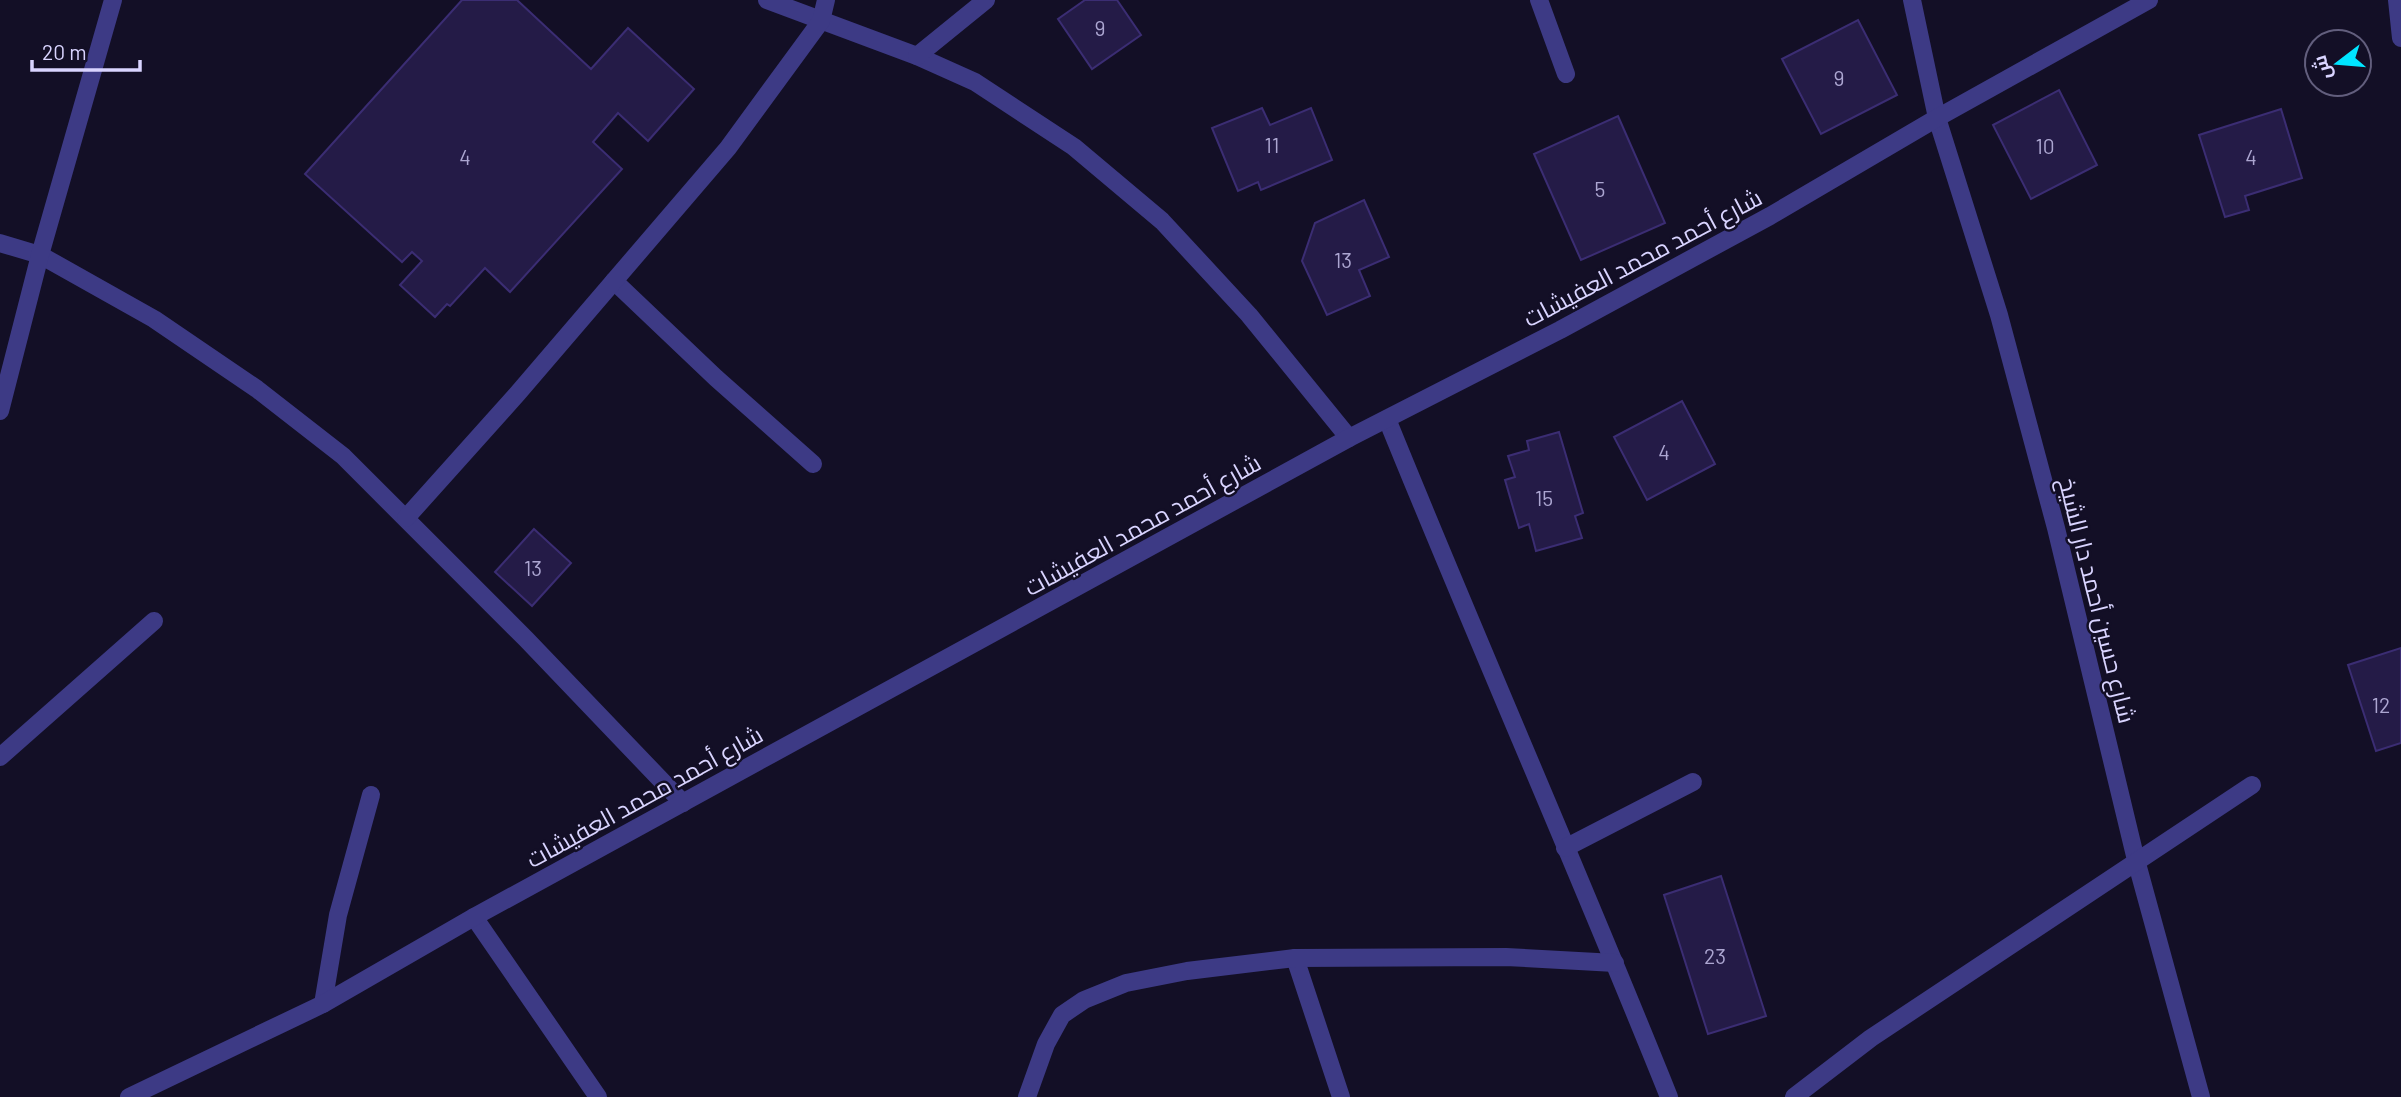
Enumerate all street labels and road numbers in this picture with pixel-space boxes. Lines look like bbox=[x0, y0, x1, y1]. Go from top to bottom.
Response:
street label: شارع أحمد محمد العفيشات bbox=[1518, 182, 1768, 335]
street label: شارع أحمد محمد العفيشات bbox=[1019, 447, 1267, 604]
street label: شارع حسين أحمد دار الشيخ bbox=[2050, 474, 2143, 727]
street label: شارع أحمد محمد العفيشات bbox=[521, 719, 769, 876]

